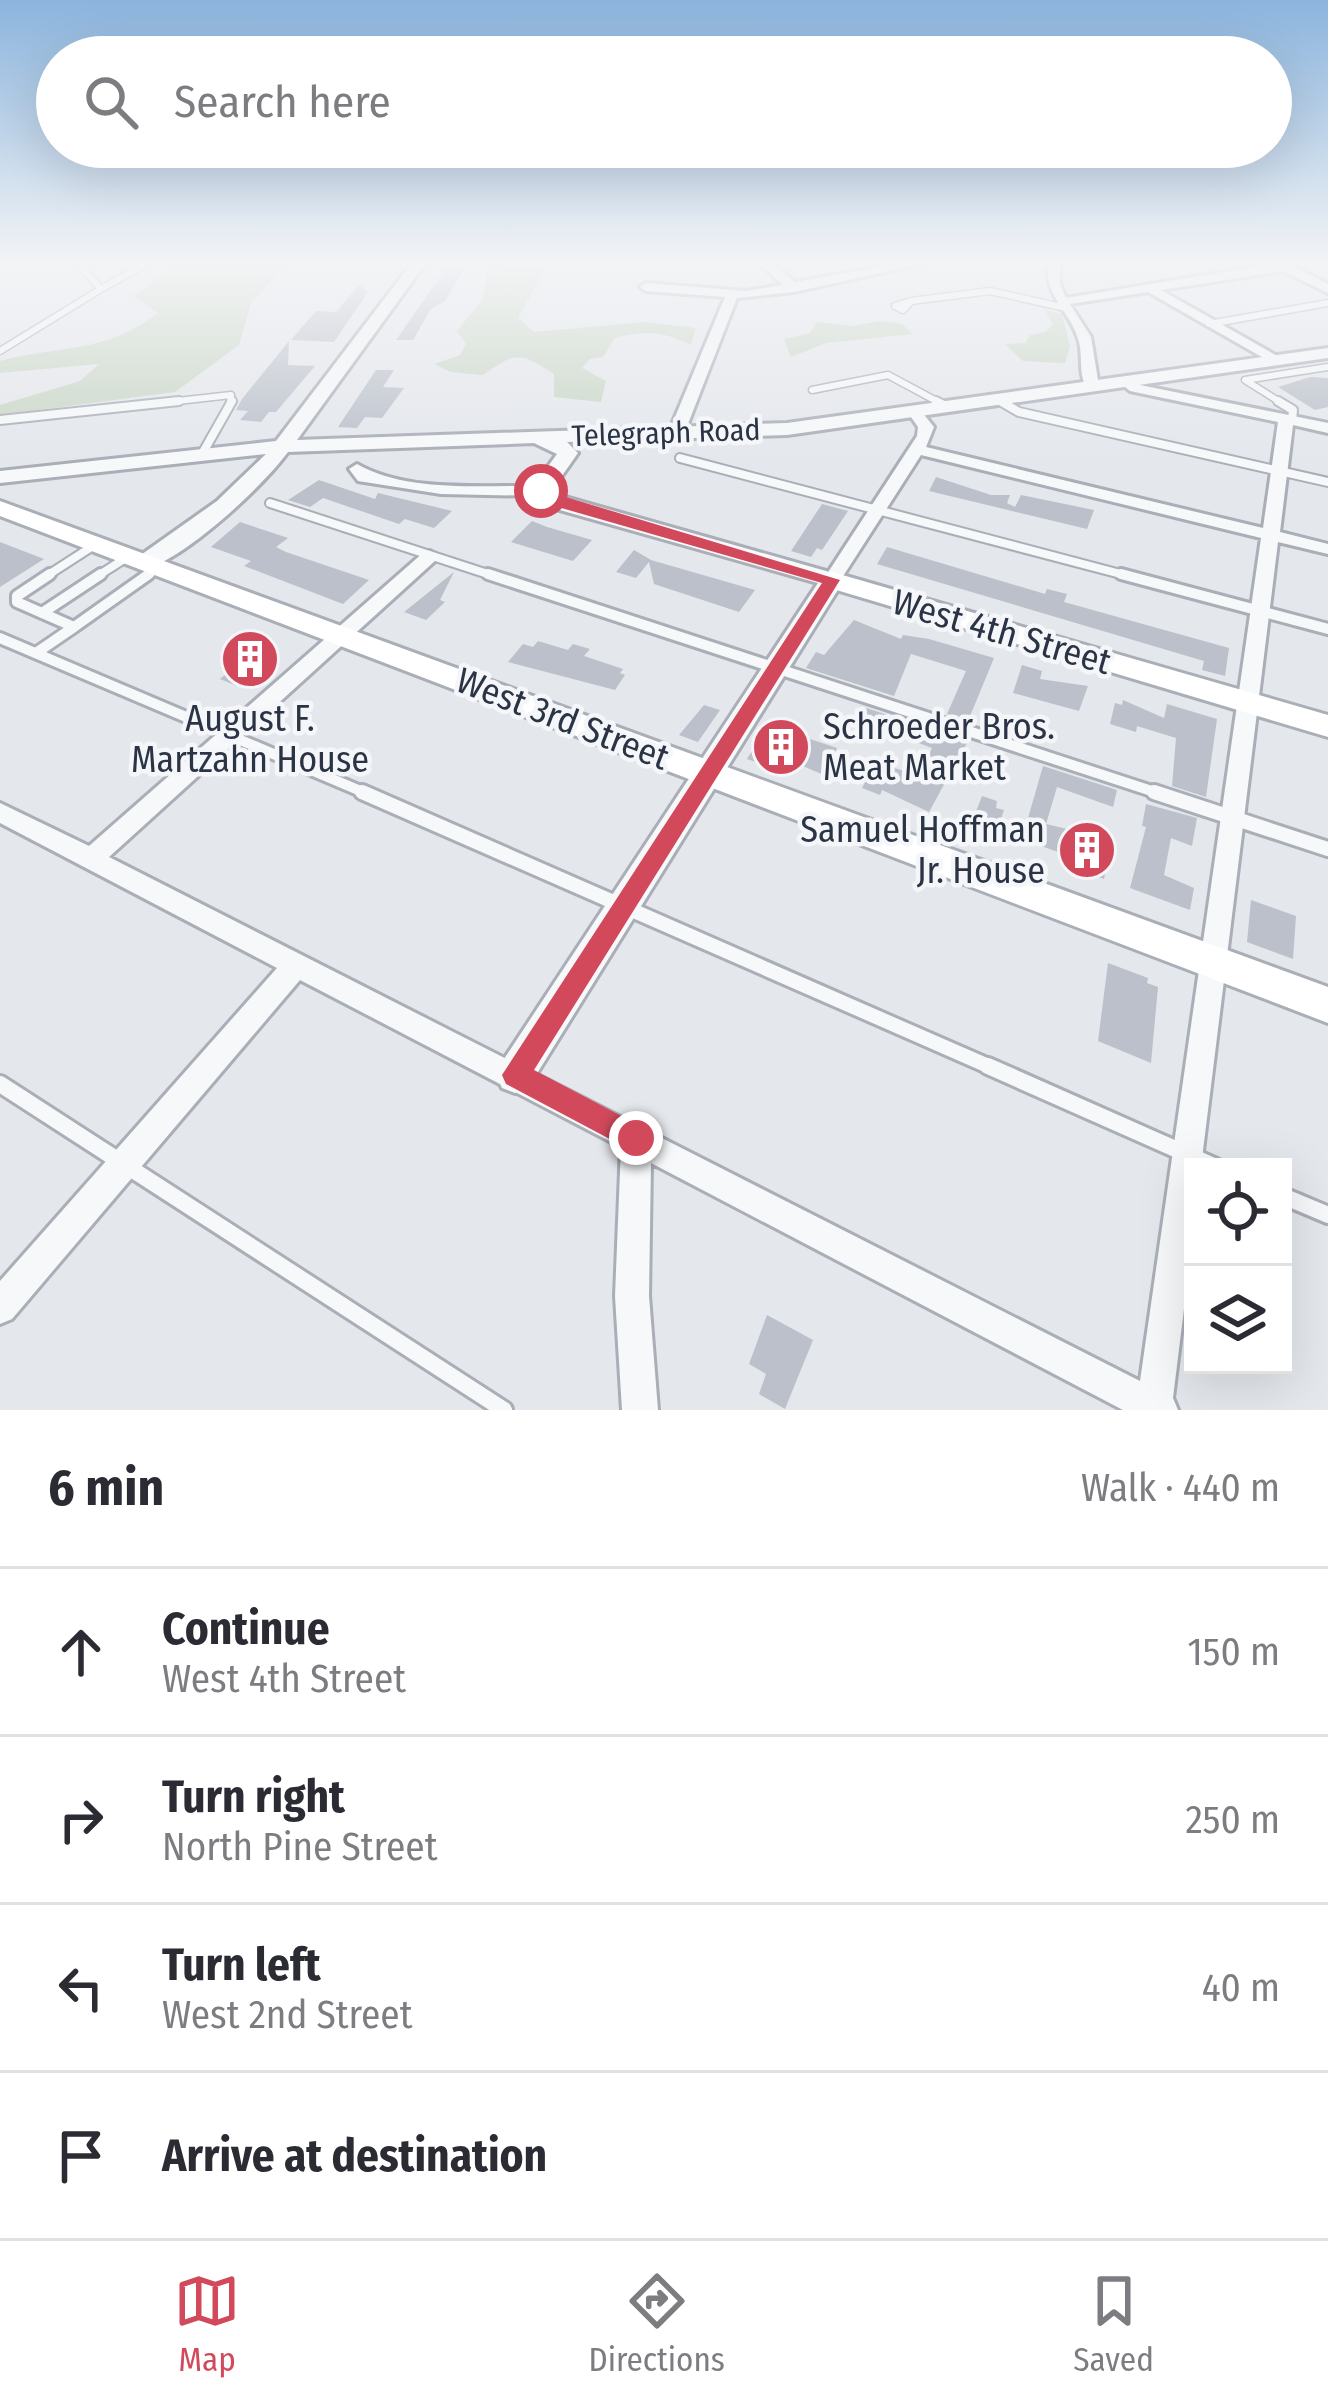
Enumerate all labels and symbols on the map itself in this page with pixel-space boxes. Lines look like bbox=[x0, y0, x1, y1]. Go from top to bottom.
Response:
street label: Telegraph Road bbox=[571, 412, 761, 454]
route start bbox=[514, 464, 568, 518]
street label: West 4th Street bbox=[887, 580, 1116, 684]
building icon: August F. Martzahn House bbox=[219, 628, 281, 690]
street label: West 3rd Street bbox=[450, 658, 675, 780]
place label: August F. Martzahn House bbox=[131, 697, 369, 782]
place label: Schroeder Bros. Meat Market bbox=[823, 705, 1055, 790]
building icon: Schroeder Bros. Meat Market bbox=[750, 716, 812, 778]
place label: Samuel Hoffman Jr. House bbox=[800, 808, 1045, 893]
building icon: Samuel Hoffman Jr. House bbox=[1056, 819, 1118, 881]
route end bbox=[609, 1111, 663, 1165]

